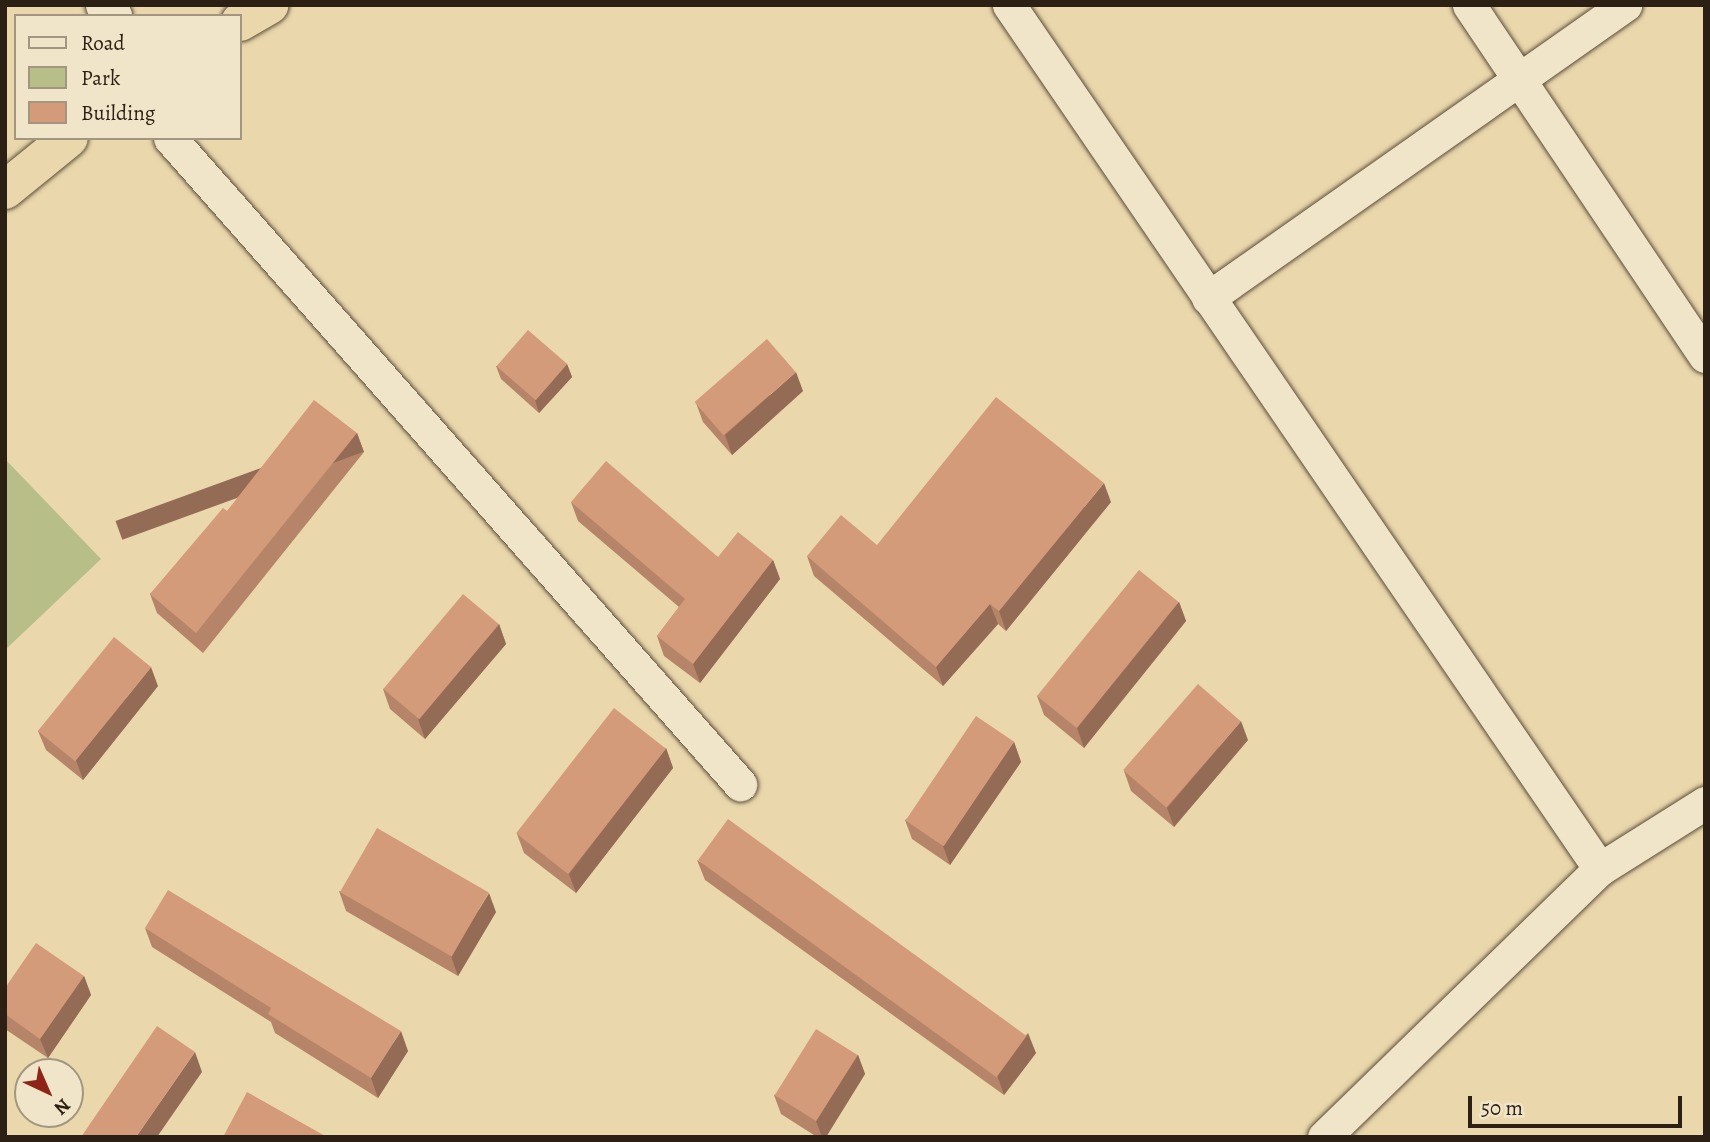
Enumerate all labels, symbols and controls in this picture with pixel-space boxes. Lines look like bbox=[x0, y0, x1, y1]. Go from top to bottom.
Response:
legend bbox=[14, 14, 242, 140]
text: Road bbox=[81, 29, 125, 57]
text: Park bbox=[81, 64, 120, 92]
text: Building bbox=[81, 99, 155, 127]
north arrow bbox=[14, 1058, 84, 1128]
scale bar bbox=[1472, 1082, 1686, 1126]
text: N bbox=[48, 1093, 76, 1121]
text: 50 m bbox=[1481, 1094, 1523, 1122]

